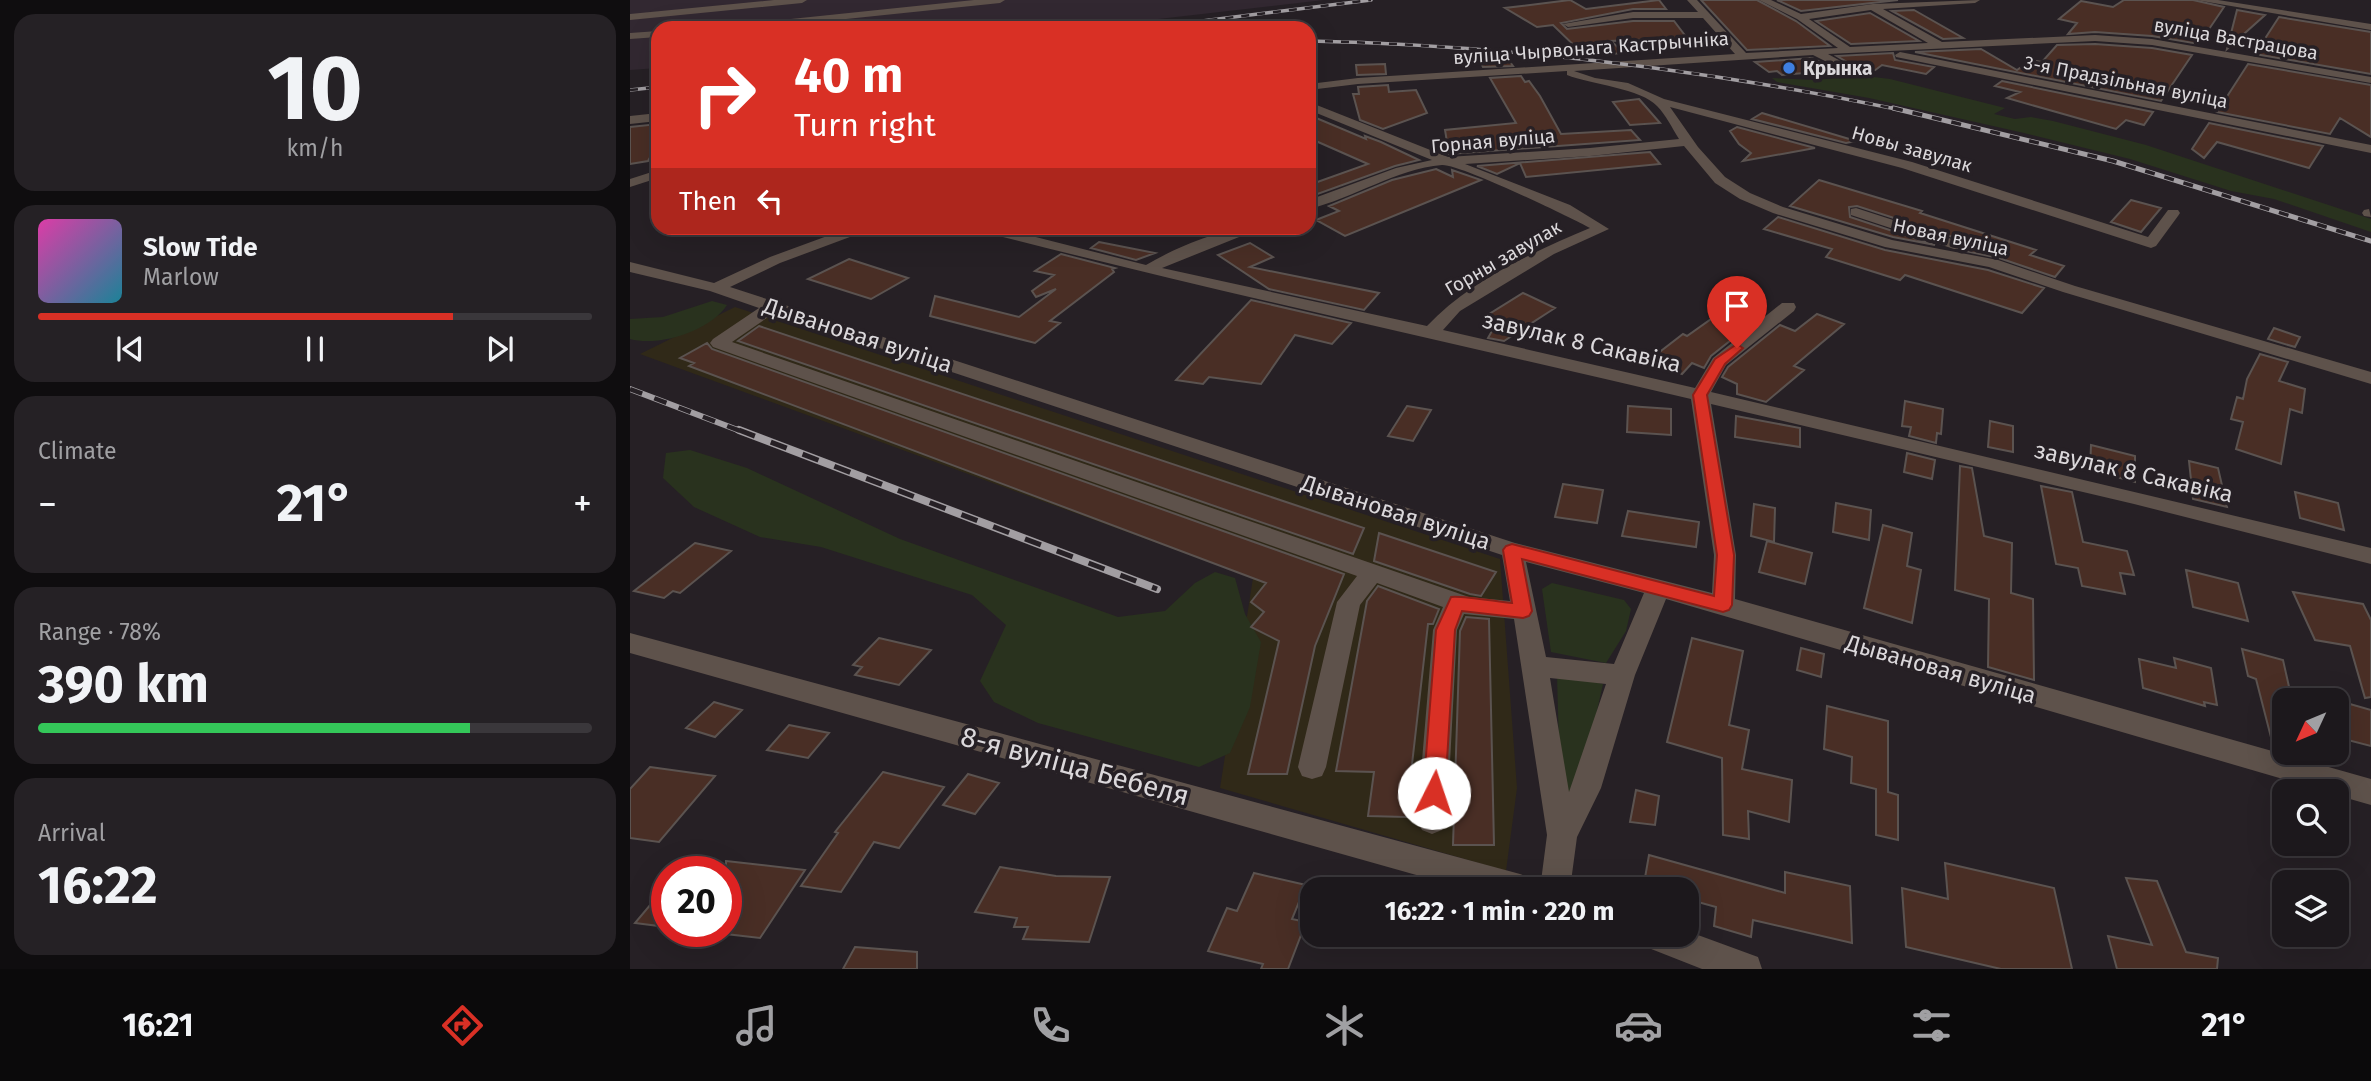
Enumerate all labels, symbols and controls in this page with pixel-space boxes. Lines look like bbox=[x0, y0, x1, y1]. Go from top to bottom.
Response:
street label: вуліца Вастрацова bbox=[2152, 13, 2320, 65]
street label: вуліца Чырвонага Кастрычніка bbox=[1452, 27, 1730, 69]
text: 10 bbox=[267, 34, 363, 143]
text: 40 m bbox=[794, 46, 903, 105]
icon: right bbox=[679, 49, 770, 140]
street label: 3-я Прадзільная вуліца bbox=[2022, 51, 2230, 113]
place label: Крынка bbox=[1803, 57, 1872, 80]
marker: Крынка bbox=[1781, 60, 1797, 76]
text: Turn right bbox=[794, 106, 936, 144]
street label: Новы завулак bbox=[1849, 121, 1975, 177]
street label: Горная вуліца bbox=[1430, 124, 1556, 158]
text: km/h bbox=[287, 134, 343, 162]
icon: left bbox=[751, 182, 789, 220]
text: Then bbox=[679, 186, 737, 217]
street label: Новая вуліца bbox=[1891, 214, 2011, 260]
street label: Горны завулак bbox=[1441, 215, 1565, 301]
text: Slow Tide bbox=[143, 232, 258, 263]
text: Marlow bbox=[143, 263, 219, 291]
pin bbox=[1707, 276, 1767, 348]
icon: arrive bbox=[1718, 287, 1756, 325]
street label: Дывановая вуліца bbox=[759, 291, 956, 379]
street label: завулак 8 Сакавіка bbox=[1480, 306, 1684, 378]
icon: previous bbox=[111, 330, 149, 368]
icon: pause bbox=[296, 330, 334, 368]
icon: next bbox=[481, 330, 519, 368]
street label: завулак 8 Сакавіка bbox=[2032, 436, 2236, 508]
text: Climate bbox=[38, 437, 117, 465]
street label: Дывановая вуліца bbox=[1297, 468, 1494, 556]
text: 21° bbox=[277, 472, 354, 535]
text: − bbox=[38, 481, 57, 527]
text: + bbox=[573, 481, 592, 527]
text: Range · 78% bbox=[38, 618, 161, 646]
street label: Дывановая вуліца bbox=[1842, 628, 2039, 710]
text: 390 km bbox=[38, 653, 209, 716]
north arrow bbox=[2272, 688, 2348, 765]
map controls bbox=[2272, 688, 2349, 947]
street label: 8-я вуліца Бебеля bbox=[957, 720, 1193, 812]
position arrow bbox=[1397, 756, 1471, 830]
button: search bbox=[2272, 779, 2349, 856]
text: Arrival bbox=[38, 819, 105, 847]
text: 16:22 bbox=[38, 854, 158, 917]
speed limit sign: 20 bbox=[651, 856, 742, 947]
button: layers bbox=[2272, 870, 2349, 947]
text: 16:22 · 1 min · 220 m bbox=[1385, 896, 1614, 927]
icon: directions bbox=[438, 1001, 487, 1050]
icon: music bbox=[732, 1001, 781, 1050]
icon: phone bbox=[1026, 1001, 1075, 1050]
icon: climate bbox=[1320, 1001, 1369, 1050]
icon: car bbox=[1614, 1001, 1663, 1050]
icon: filters bbox=[1907, 1001, 1956, 1050]
text: 16:21 bbox=[122, 1006, 194, 1044]
text: 21° bbox=[2201, 1006, 2249, 1044]

